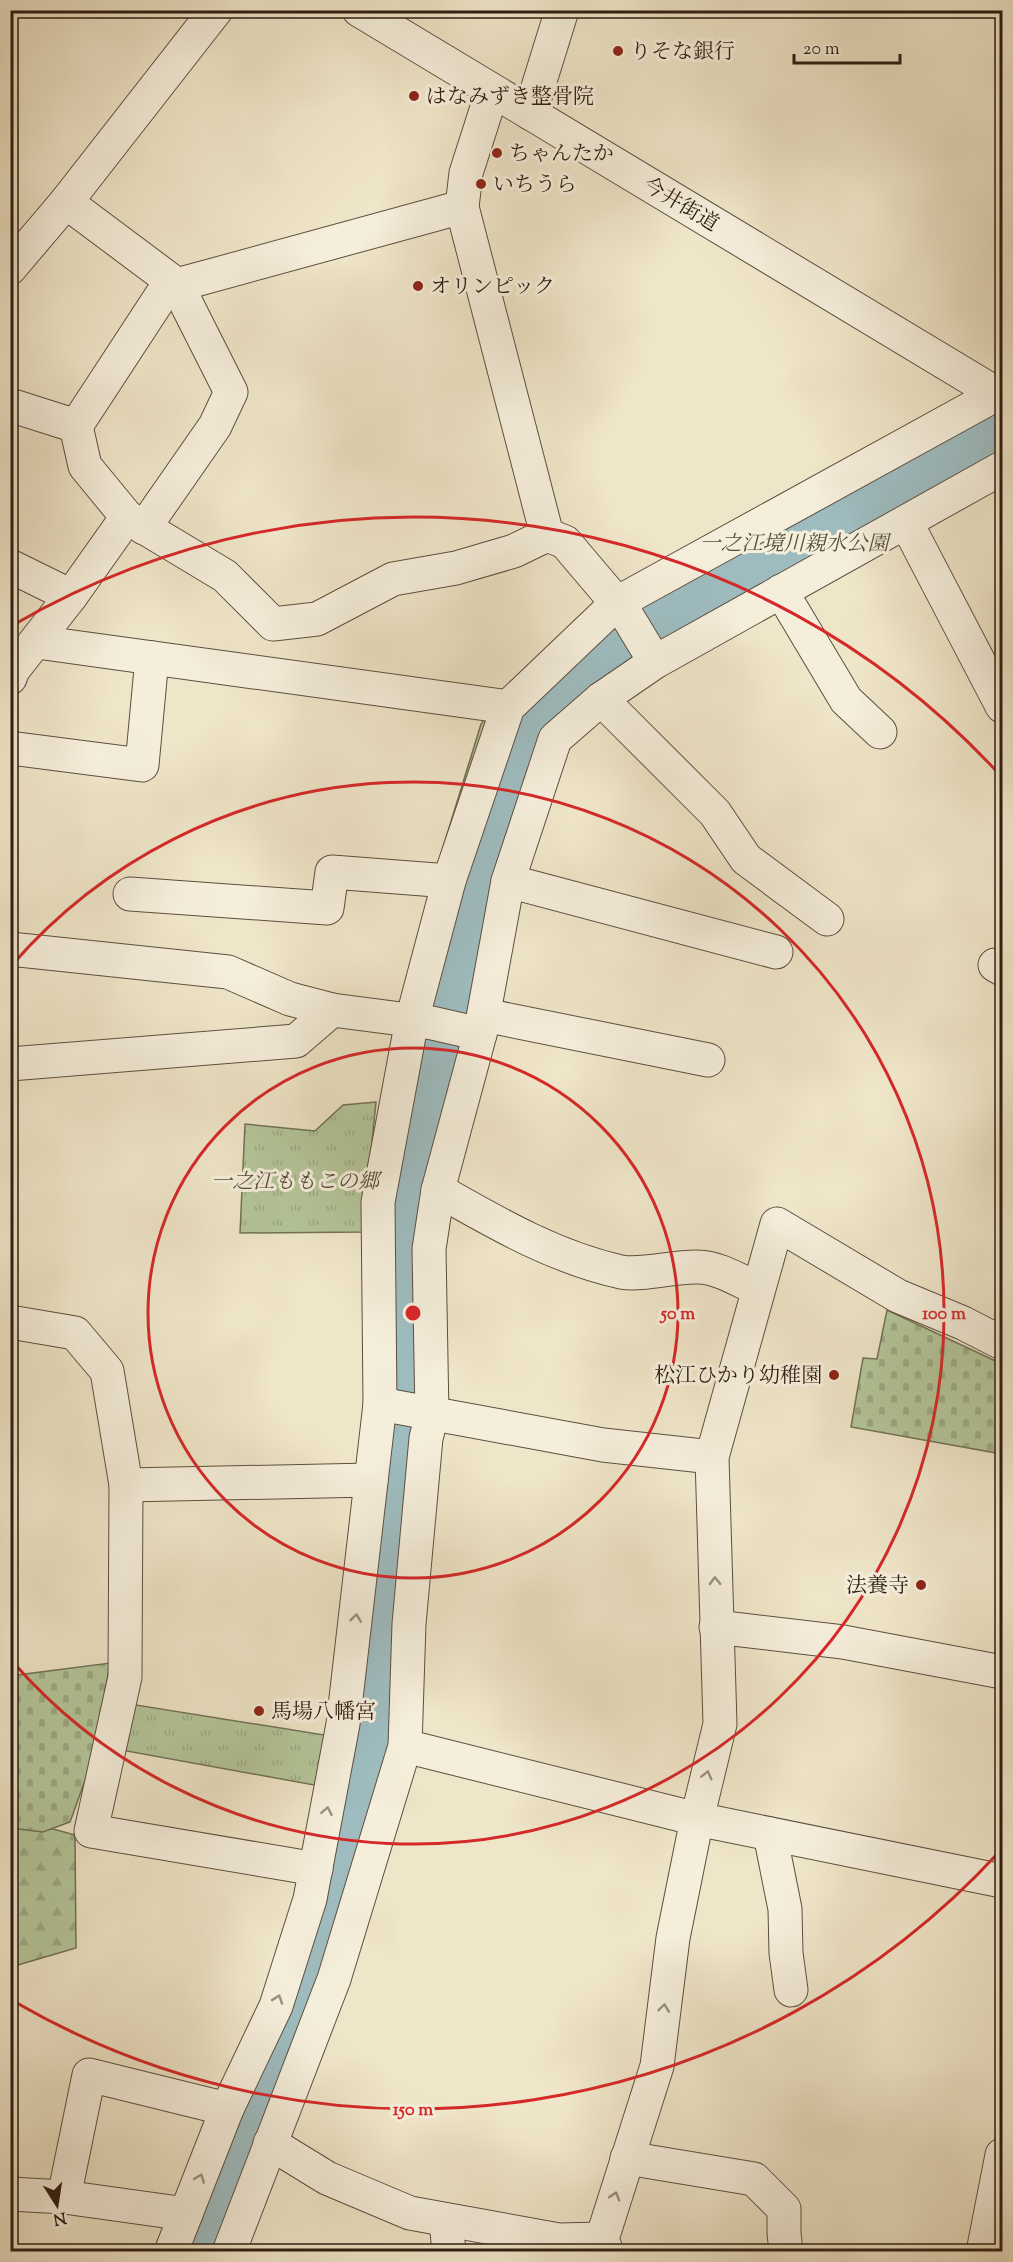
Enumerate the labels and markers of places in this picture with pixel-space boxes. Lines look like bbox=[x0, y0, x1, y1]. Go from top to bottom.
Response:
place label: りそな銀行 bbox=[630, 38, 735, 68]
marker: りそな銀行 bbox=[611, 44, 625, 58]
place label: はなみずき整骨院 bbox=[426, 83, 594, 113]
marker: はなみずき整骨院 bbox=[407, 89, 421, 103]
place label: ちゃんたか bbox=[509, 140, 614, 170]
marker: ちゃんたか bbox=[490, 146, 504, 160]
place label: いちうら bbox=[493, 171, 577, 201]
marker: いちうら bbox=[474, 177, 488, 191]
place label: オリンピック bbox=[430, 273, 555, 303]
marker: オリンピック bbox=[411, 279, 425, 293]
centre of rings bbox=[403, 1303, 423, 1323]
place label: 松江ひかり幼稚園 bbox=[654, 1362, 822, 1392]
marker: 松江ひかり幼稚園 bbox=[827, 1368, 841, 1382]
place label: 法養寺 bbox=[846, 1572, 909, 1602]
marker: 法養寺 bbox=[914, 1578, 928, 1592]
place label: 馬場八幡宮 bbox=[271, 1698, 376, 1728]
marker: 馬場八幡宮 bbox=[252, 1704, 266, 1718]

